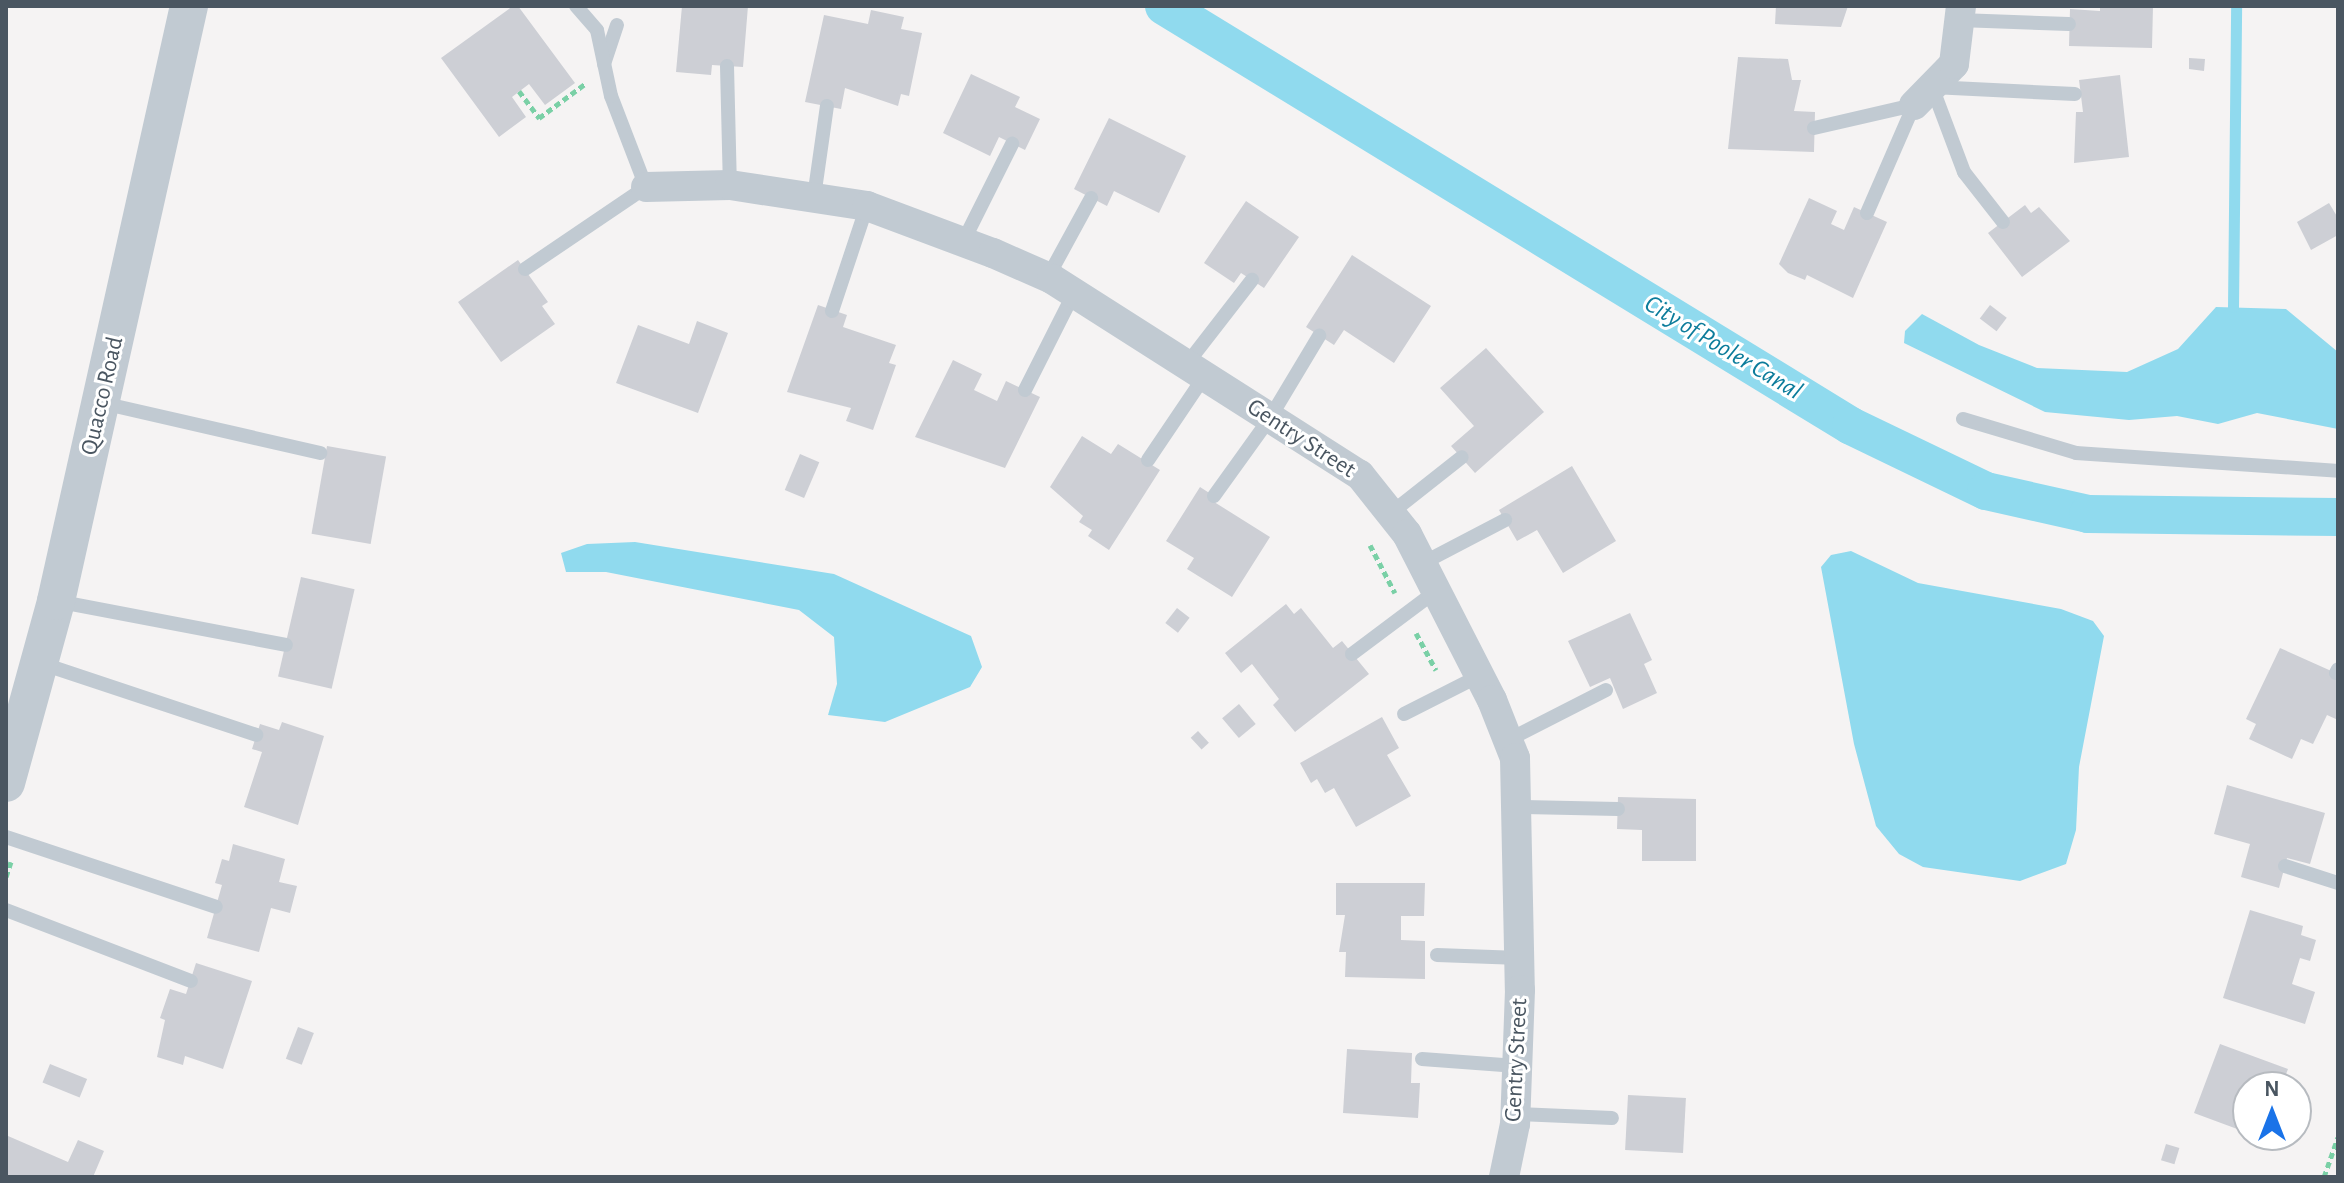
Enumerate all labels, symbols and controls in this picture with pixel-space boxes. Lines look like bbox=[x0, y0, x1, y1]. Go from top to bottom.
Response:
water label: City of Pooler Canal bbox=[1638, 289, 1808, 407]
street label: Quacco Road bbox=[75, 334, 131, 458]
street label: Gentry Street bbox=[1241, 393, 1361, 485]
street label: Gentry Street bbox=[1499, 997, 1535, 1123]
north arrow bbox=[2232, 1071, 2312, 1151]
text: N bbox=[2264, 1078, 2280, 1100]

